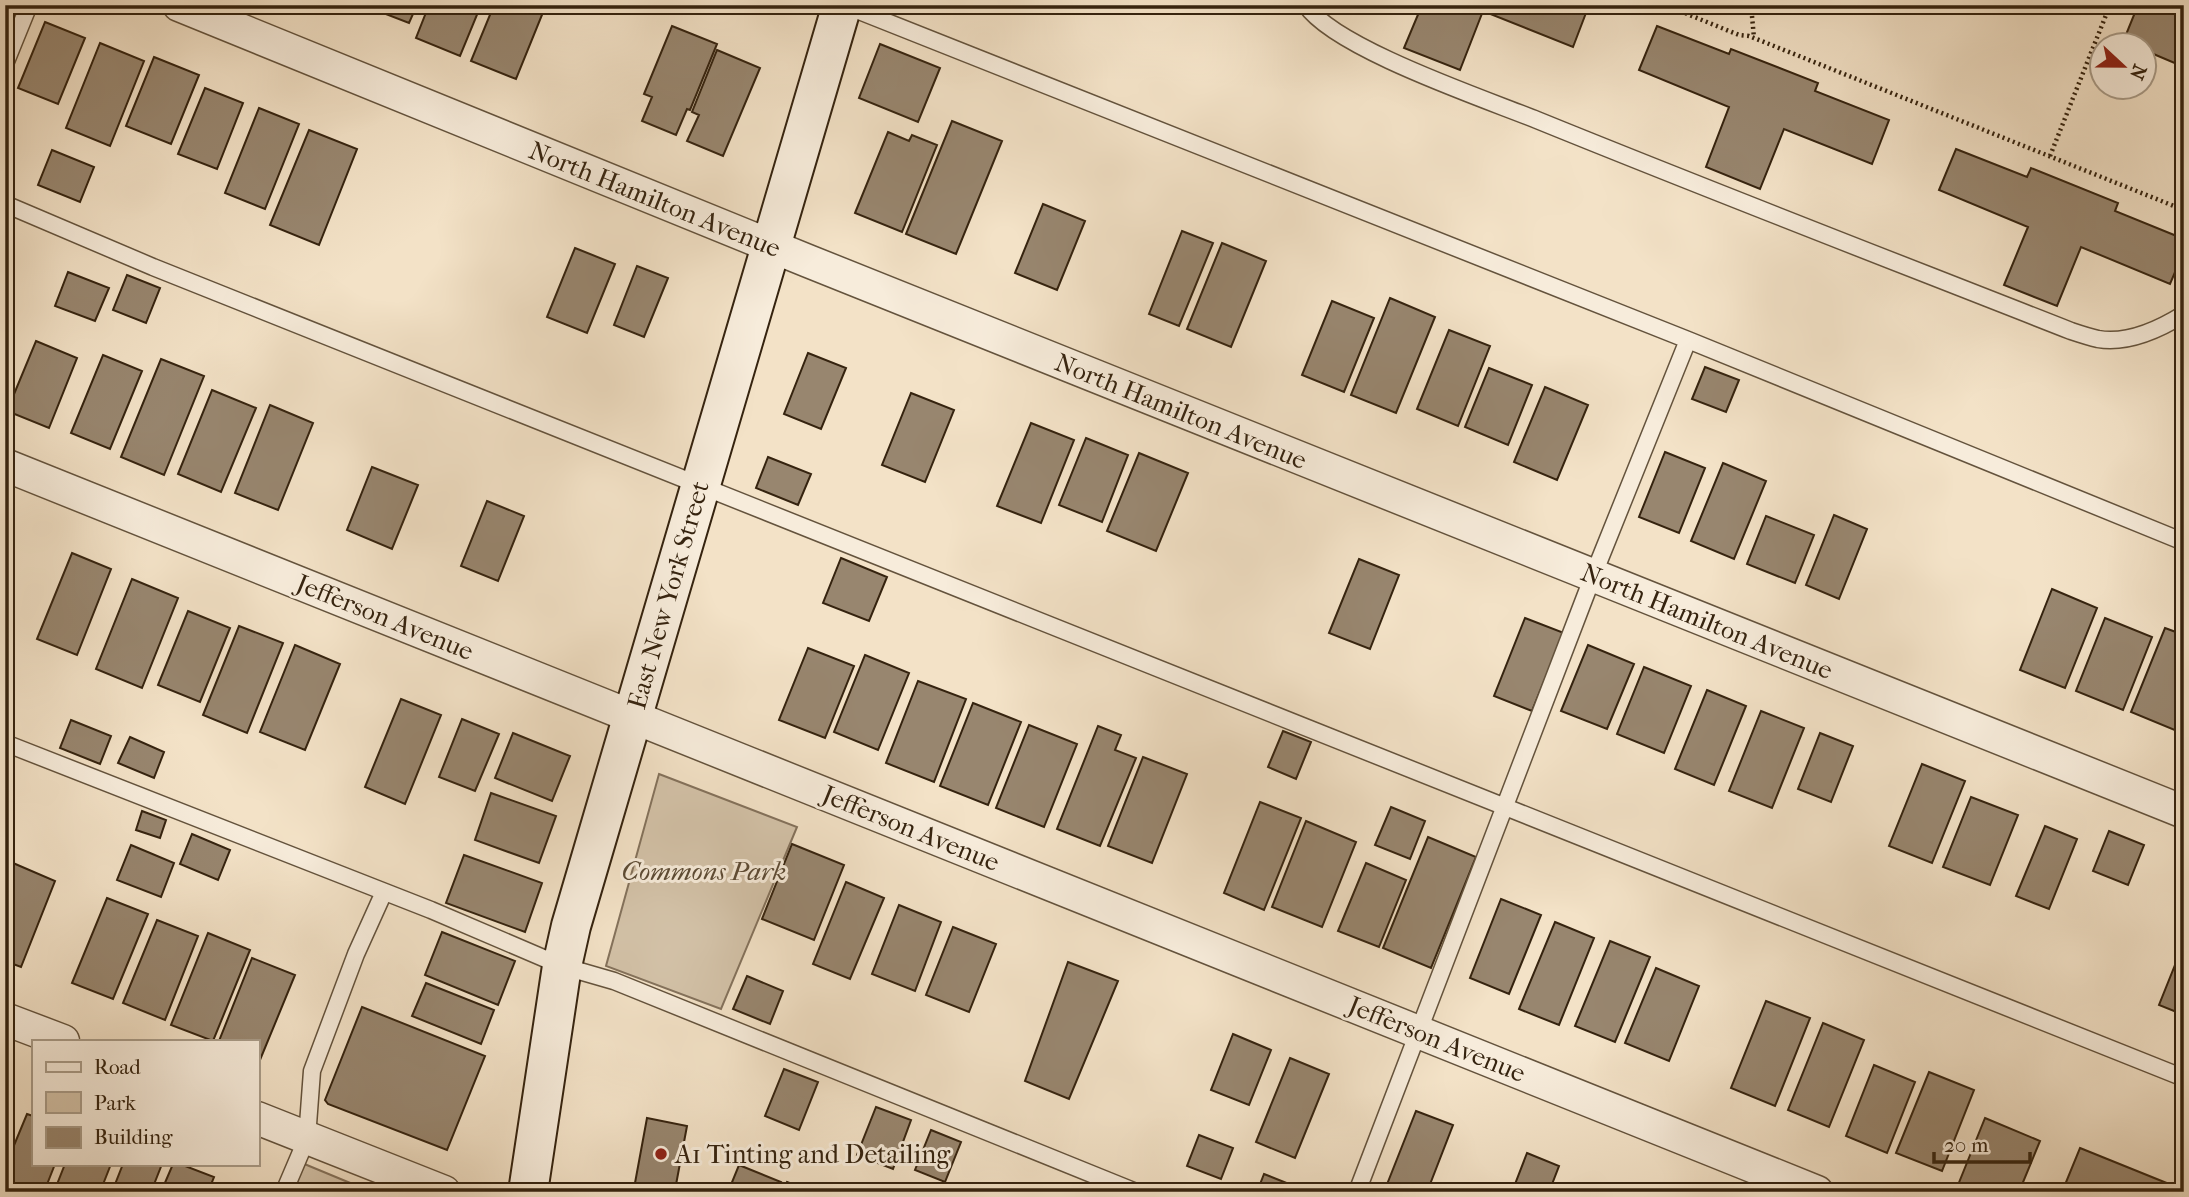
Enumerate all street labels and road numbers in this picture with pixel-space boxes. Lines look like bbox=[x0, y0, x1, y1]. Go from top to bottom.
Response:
street label: North Hamilton Avenue bbox=[524, 135, 785, 264]
street label: North Hamilton Avenue bbox=[1050, 347, 1311, 476]
street label: East New York Street bbox=[621, 477, 716, 713]
street label: North Hamilton Avenue bbox=[1576, 557, 1837, 686]
street label: Jefferson Avenue bbox=[290, 567, 478, 667]
street label: Jefferson Avenue bbox=[816, 778, 1004, 878]
street label: Jefferson Avenue bbox=[1342, 989, 1530, 1089]

